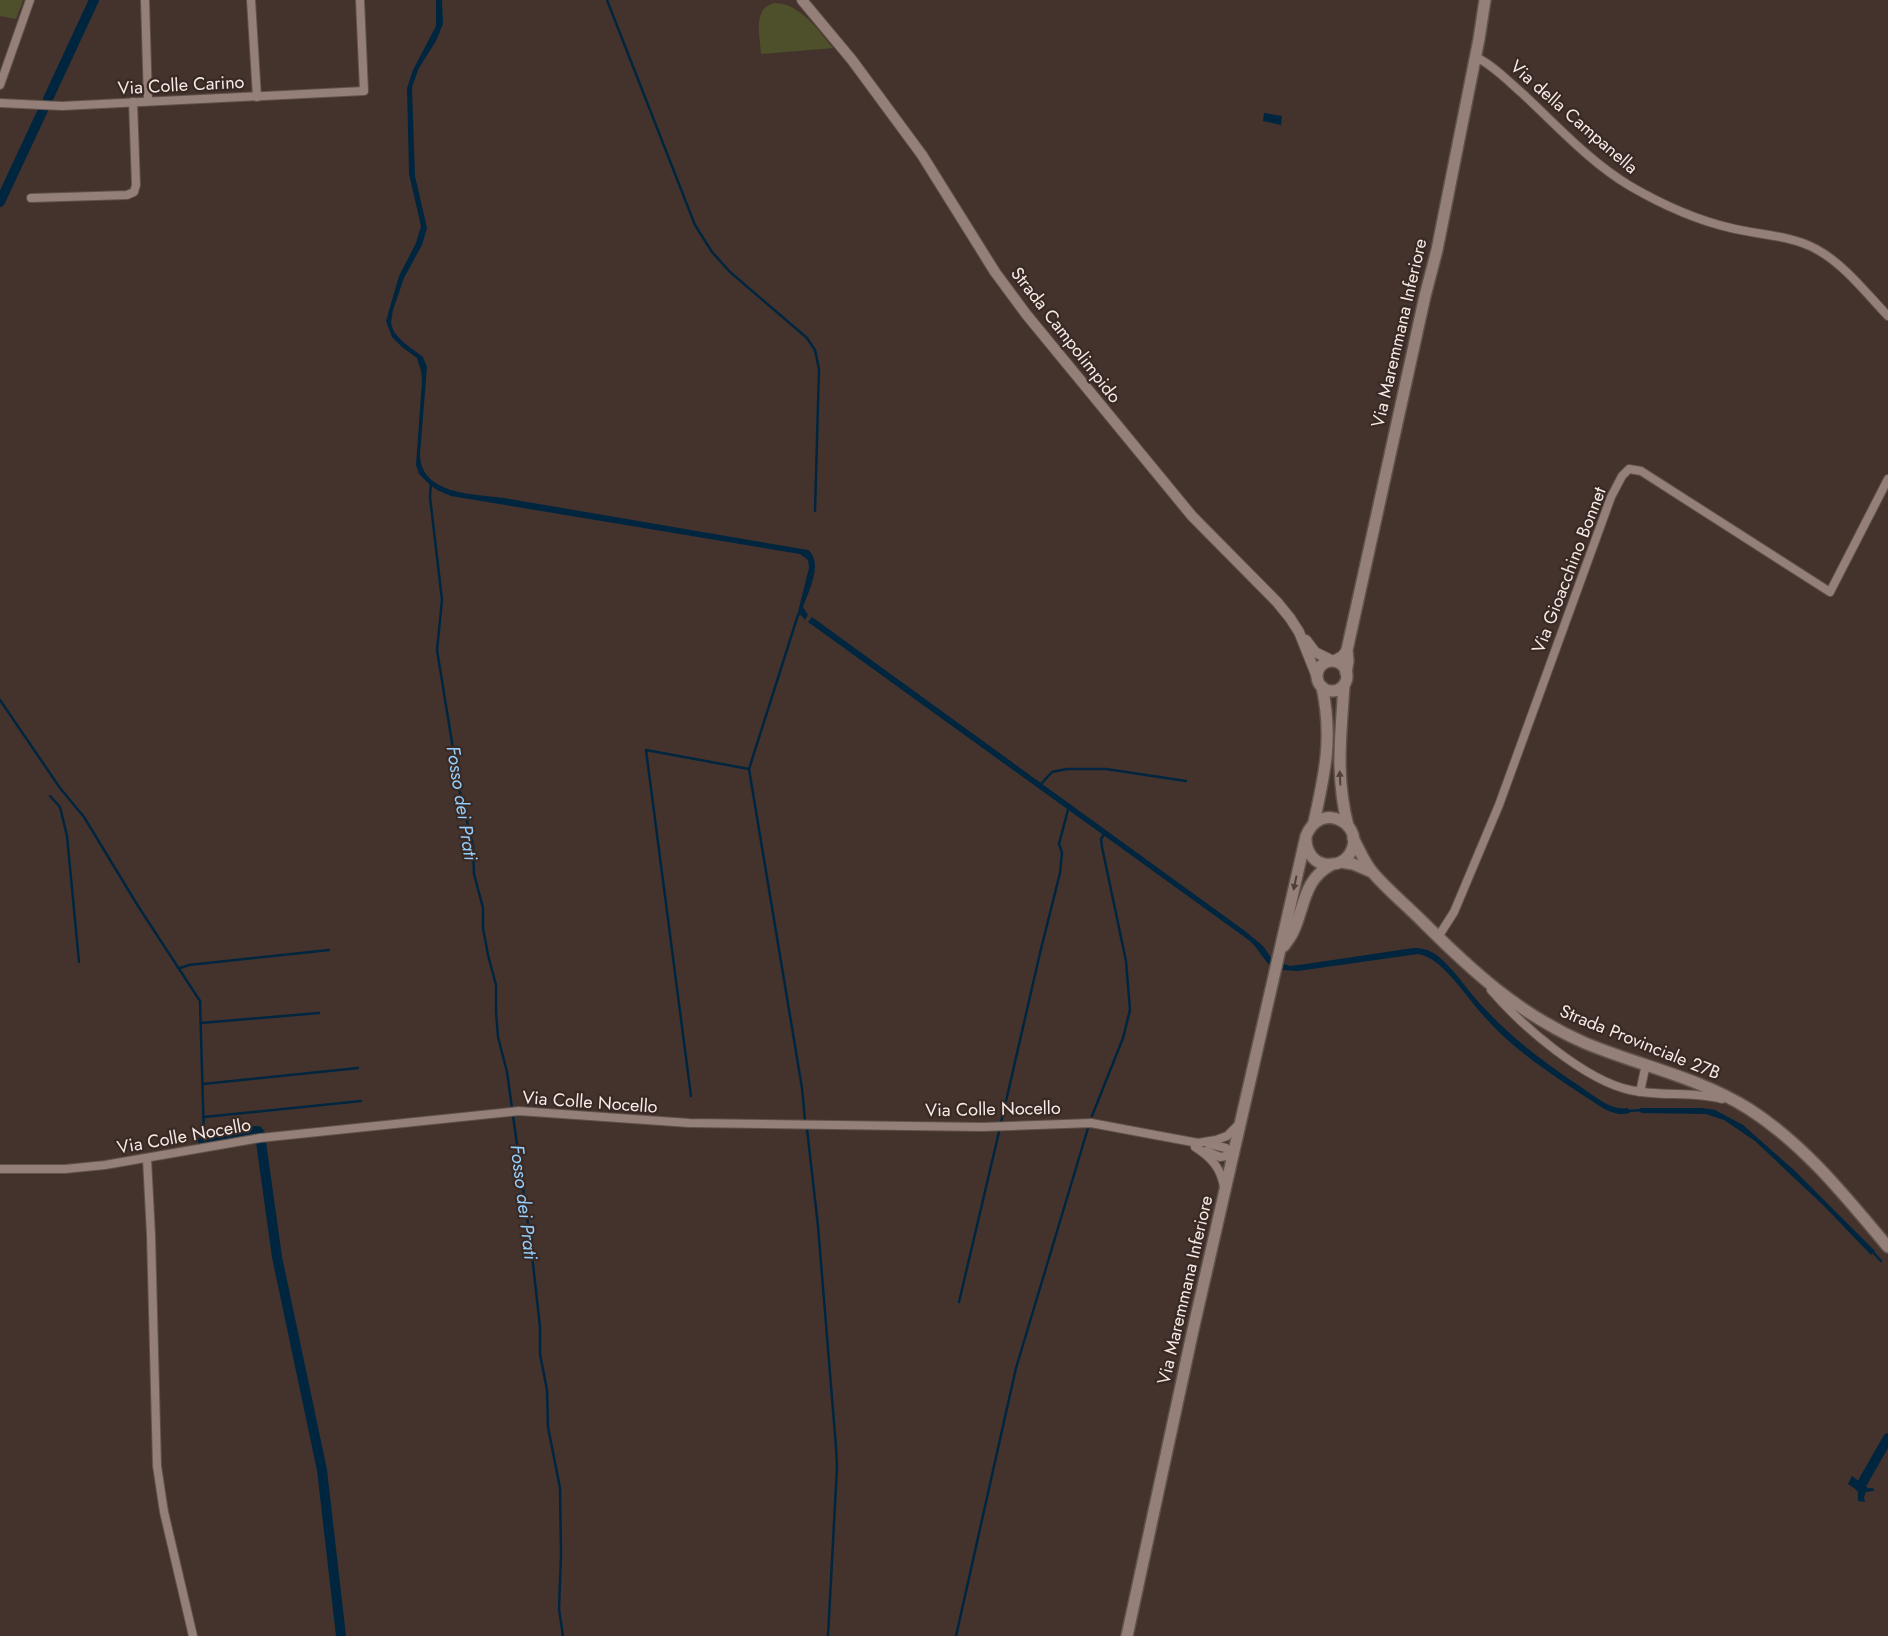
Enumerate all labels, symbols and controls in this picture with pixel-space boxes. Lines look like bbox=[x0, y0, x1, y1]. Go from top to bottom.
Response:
street label: Via della Campanella bbox=[1504, 54, 1644, 180]
street label: Via Colle Carino bbox=[117, 69, 245, 101]
street label: Via Maremmana Inferiore bbox=[1365, 236, 1433, 430]
street label: Strada Campolimpido bbox=[1005, 261, 1128, 409]
street label: Via Gioacchino Bonnet bbox=[1525, 483, 1613, 657]
water label: Fosso dei Prati bbox=[440, 744, 485, 863]
one-way arrow bbox=[1335, 770, 1343, 786]
one-way arrow bbox=[1291, 876, 1299, 891]
street label: Strada Provinciale 27B bbox=[1556, 998, 1724, 1086]
street label: Via Colle Nocello bbox=[522, 1084, 659, 1120]
street label: Via Colle Nocello bbox=[925, 1095, 1061, 1123]
street label: Via Colle Nocello bbox=[115, 1111, 253, 1161]
water label: Fosso dei Prati bbox=[504, 1143, 545, 1262]
street label: Via Maremmana Inferiore bbox=[1151, 1193, 1219, 1387]

